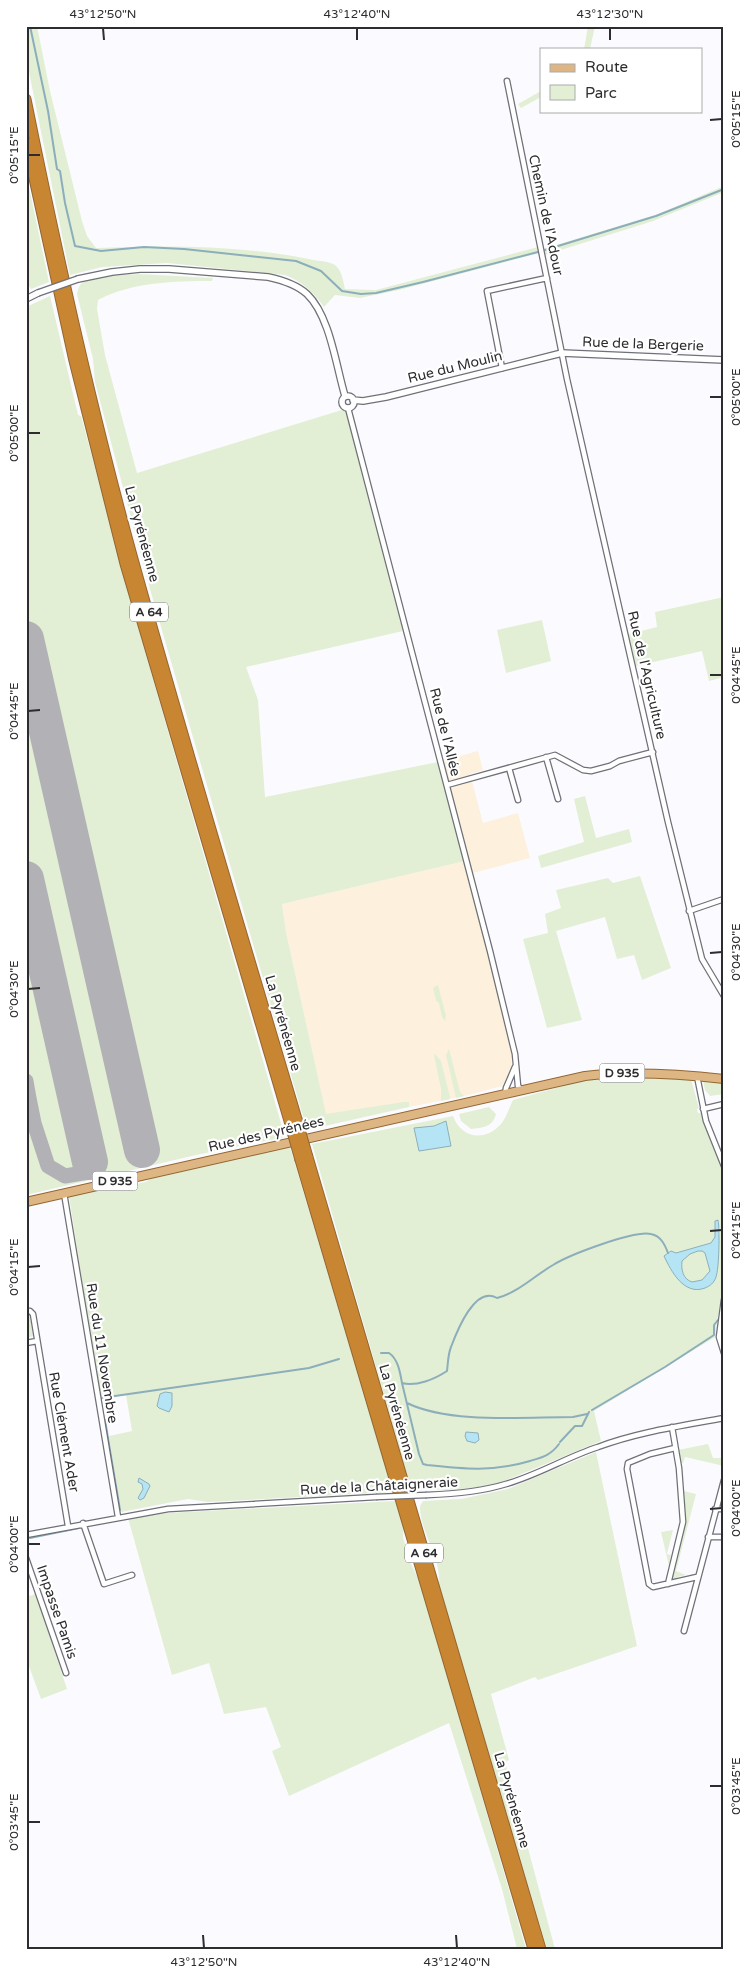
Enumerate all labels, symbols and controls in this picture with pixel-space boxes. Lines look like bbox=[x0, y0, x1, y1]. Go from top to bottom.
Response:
text: 43°12'50"N bbox=[70, 7, 137, 21]
text: 43°12'40"N bbox=[324, 7, 391, 21]
text: 43°12'30"N bbox=[577, 7, 644, 21]
legend bbox=[540, 48, 702, 112]
text: Route bbox=[585, 58, 628, 76]
text: Parc bbox=[585, 84, 617, 102]
text: 0°05'15"E bbox=[729, 90, 743, 148]
text: 0°05'15"E bbox=[7, 126, 21, 184]
street label: Chemin de l'Adour bbox=[525, 153, 567, 278]
street label: Rue de la Bergerie bbox=[582, 333, 704, 355]
street label: Rue du Moulin bbox=[406, 347, 504, 387]
text: 0°05'00"E bbox=[729, 368, 743, 426]
text: 0°05'00"E bbox=[7, 404, 21, 462]
street label: La Pyrénéenne bbox=[121, 484, 163, 584]
road number: A 64 bbox=[130, 602, 168, 622]
street label: Rue de l'Agriculture bbox=[624, 609, 670, 741]
text: 0°04'45"E bbox=[729, 646, 743, 704]
text: 0°04'45"E bbox=[7, 682, 21, 740]
street label: Rue de l'Allée bbox=[426, 686, 464, 778]
text: 0°04'30"E bbox=[729, 923, 743, 981]
text: 0°04'30"E bbox=[7, 960, 21, 1018]
street label: La Pyrénéenne bbox=[261, 973, 305, 1073]
road number: D 935 bbox=[600, 1064, 644, 1082]
street label: Rue des Pyrénées bbox=[206, 1112, 326, 1156]
road number: D 935 bbox=[92, 1172, 138, 1190]
text: 0°04'15"E bbox=[729, 1201, 743, 1259]
text: 0°04'15"E bbox=[7, 1238, 21, 1296]
street label: Rue du 11 Novembre bbox=[83, 1282, 121, 1424]
street label: La Pyrénéenne bbox=[375, 1362, 419, 1462]
street label: Rue Clément Ader bbox=[45, 1371, 83, 1494]
street label: Rue de la Châtaigneraie bbox=[300, 1473, 458, 1499]
text: 0°04'00"E bbox=[729, 1479, 743, 1537]
text: 0°04'00"E bbox=[7, 1515, 21, 1573]
road number: A 64 bbox=[405, 1544, 443, 1562]
street label: Impasse Pamis bbox=[33, 1563, 81, 1662]
street label: La Pyrénéenne bbox=[490, 1750, 534, 1850]
text: 0°03'45"E bbox=[729, 1757, 743, 1815]
text: 0°03'45"E bbox=[7, 1793, 21, 1851]
text: 43°12'50"N bbox=[171, 1955, 238, 1969]
text: 43°12'40"N bbox=[424, 1955, 491, 1969]

